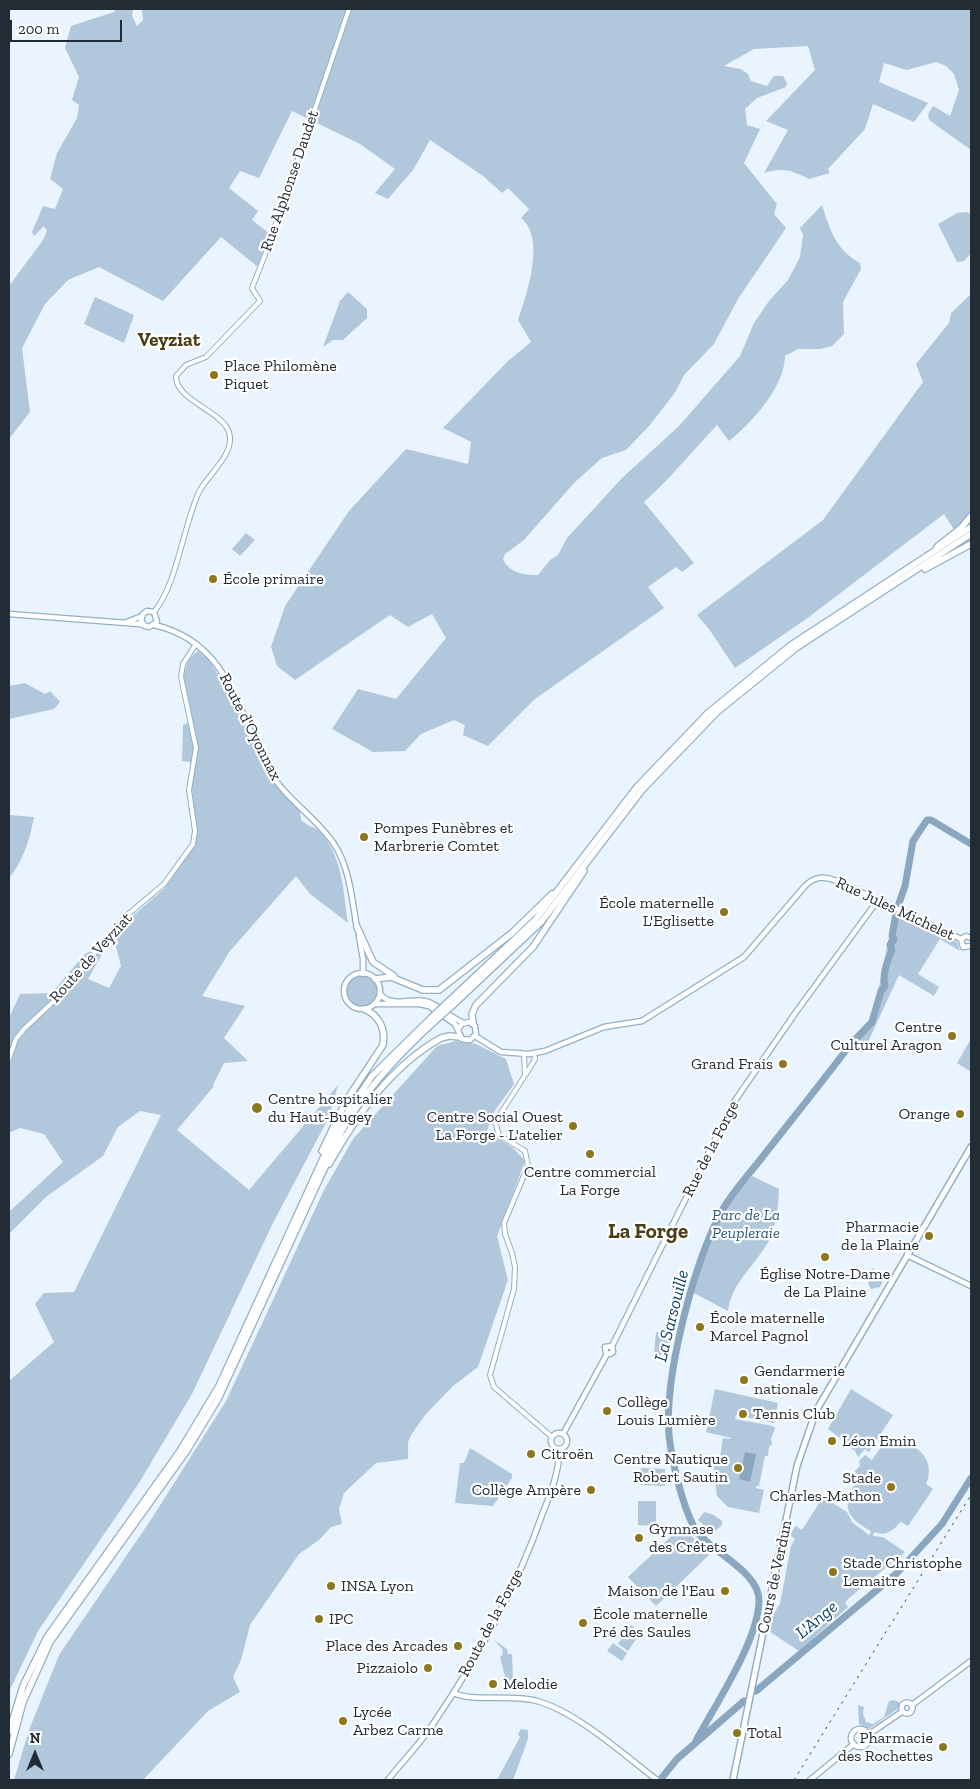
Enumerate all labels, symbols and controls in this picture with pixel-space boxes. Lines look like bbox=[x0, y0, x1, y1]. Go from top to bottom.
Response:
scale bar bbox=[12, 10, 125, 42]
text: 200 m bbox=[18, 20, 59, 38]
street label: Rue Alphonse Daudet bbox=[257, 108, 323, 254]
district label: Veyziat bbox=[138, 330, 200, 352]
place label: Place Philomène Piquet bbox=[224, 356, 337, 394]
marker: Place Philomène Piquet bbox=[208, 369, 220, 381]
place label: École primaire bbox=[223, 569, 324, 589]
marker: École primaire bbox=[207, 573, 219, 585]
street label: Route d'Oyonnax bbox=[215, 670, 285, 784]
place label: Pompes Funèbres et Marbrerie Comtet bbox=[374, 818, 513, 856]
marker: Pompes Funèbres et Marbrerie Comtet bbox=[358, 831, 370, 843]
street label: Rue Jules Michelet bbox=[833, 873, 957, 945]
place label: École maternelle L'Eglisette bbox=[599, 893, 714, 931]
marker: École maternelle L'Eglisette bbox=[718, 906, 730, 918]
street label: Route de Veyziat bbox=[46, 909, 136, 1007]
place label: Centre Culturel Aragon bbox=[830, 1017, 942, 1055]
marker: Centre Culturel Aragon bbox=[946, 1030, 958, 1042]
place label: Grand Frais bbox=[691, 1054, 773, 1074]
marker: Grand Frais bbox=[777, 1058, 789, 1070]
place label: Centre hospitalier du Haut-Bugey bbox=[268, 1089, 393, 1127]
street label: Rue de la Forge bbox=[679, 1098, 743, 1200]
marker: Centre hospitalier du Haut-Bugey bbox=[250, 1101, 264, 1115]
place label: Orange bbox=[898, 1104, 950, 1124]
place label: Centre Social Ouest La Forge - L'atelier bbox=[427, 1107, 563, 1145]
marker: Orange bbox=[954, 1108, 966, 1120]
marker: Centre Social Ouest La Forge - L'atelier bbox=[567, 1120, 579, 1132]
marker: Centre commercial La Forge bbox=[584, 1148, 596, 1160]
place label: Centre commercial La Forge bbox=[524, 1162, 656, 1200]
park label: Parc de La Peupleraie bbox=[712, 1205, 780, 1243]
place label: Pharmacie de la Plaine bbox=[841, 1217, 919, 1255]
district label: La Forge bbox=[608, 1219, 688, 1245]
marker: Pharmacie de la Plaine bbox=[923, 1230, 935, 1242]
marker: Église Notre-Dame de La Plaine bbox=[819, 1251, 831, 1263]
place label: Église Notre-Dame de La Plaine bbox=[760, 1264, 890, 1302]
water label: La Sarsouille bbox=[650, 1268, 694, 1364]
place label: École maternelle Marcel Pagnol bbox=[710, 1308, 825, 1346]
marker: École maternelle Marcel Pagnol bbox=[694, 1321, 706, 1333]
place label: Gendarmerie nationale bbox=[754, 1361, 845, 1399]
marker: Gendarmerie nationale bbox=[738, 1374, 750, 1386]
place label: Collège Louis Lumière bbox=[617, 1392, 716, 1430]
place label: Tennis Club bbox=[753, 1404, 835, 1424]
marker: Collège Louis Lumière bbox=[601, 1405, 613, 1417]
marker: Tennis Club bbox=[737, 1408, 749, 1420]
place label: Léon Emin bbox=[842, 1431, 916, 1451]
marker: Léon Emin bbox=[826, 1435, 838, 1447]
place label: Citroën bbox=[541, 1444, 593, 1464]
marker: Citroën bbox=[525, 1448, 537, 1460]
place label: Centre Nautique Robert Sautin bbox=[614, 1449, 728, 1487]
marker: Centre Nautique Robert Sautin bbox=[732, 1462, 744, 1474]
place label: Stade Charles-Mathon bbox=[769, 1468, 881, 1506]
place label: Collège Ampère bbox=[472, 1480, 581, 1500]
marker: Stade Charles-Mathon bbox=[885, 1481, 897, 1493]
marker: Collège Ampère bbox=[585, 1484, 597, 1496]
place label: Gymnase des Crêtets bbox=[649, 1519, 727, 1557]
street label: Cours de Verdun bbox=[754, 1519, 796, 1635]
marker: Gymnase des Crêtets bbox=[633, 1532, 645, 1544]
place label: Stade Christophe Lemaitre bbox=[843, 1553, 962, 1591]
street label: Route de la Forge bbox=[455, 1566, 527, 1680]
marker: Stade Christophe Lemaitre bbox=[827, 1566, 839, 1578]
place label: INSA Lyon bbox=[341, 1576, 414, 1596]
marker: INSA Lyon bbox=[325, 1580, 337, 1592]
place label: Maison de l'Eau bbox=[608, 1581, 715, 1601]
marker: Maison de l'Eau bbox=[719, 1585, 731, 1597]
water label: L'Ange bbox=[792, 1596, 842, 1644]
place label: École maternelle Pré des Saules bbox=[593, 1604, 708, 1642]
place label: IPC bbox=[329, 1609, 354, 1629]
marker: IPC bbox=[313, 1613, 325, 1625]
marker: École maternelle Pré des Saules bbox=[577, 1617, 589, 1629]
place label: Place des Arcades bbox=[326, 1636, 448, 1656]
marker: Place des Arcades bbox=[452, 1640, 464, 1652]
place label: Pizzaiolo bbox=[357, 1658, 418, 1678]
marker: Pizzaiolo bbox=[422, 1662, 434, 1674]
place label: Melodie bbox=[503, 1674, 558, 1694]
marker: Melodie bbox=[487, 1678, 499, 1690]
place label: Lycée Arbez Carme bbox=[353, 1702, 443, 1740]
marker: Lycée Arbez Carme bbox=[337, 1715, 349, 1727]
place label: Total bbox=[747, 1723, 782, 1743]
marker: Total bbox=[731, 1727, 743, 1739]
place label: Pharmacie des Rochettes bbox=[838, 1728, 933, 1766]
north arrow bbox=[10, 1729, 60, 1779]
text: N bbox=[30, 1730, 40, 1747]
marker: Pharmacie des Rochettes bbox=[937, 1741, 949, 1753]

